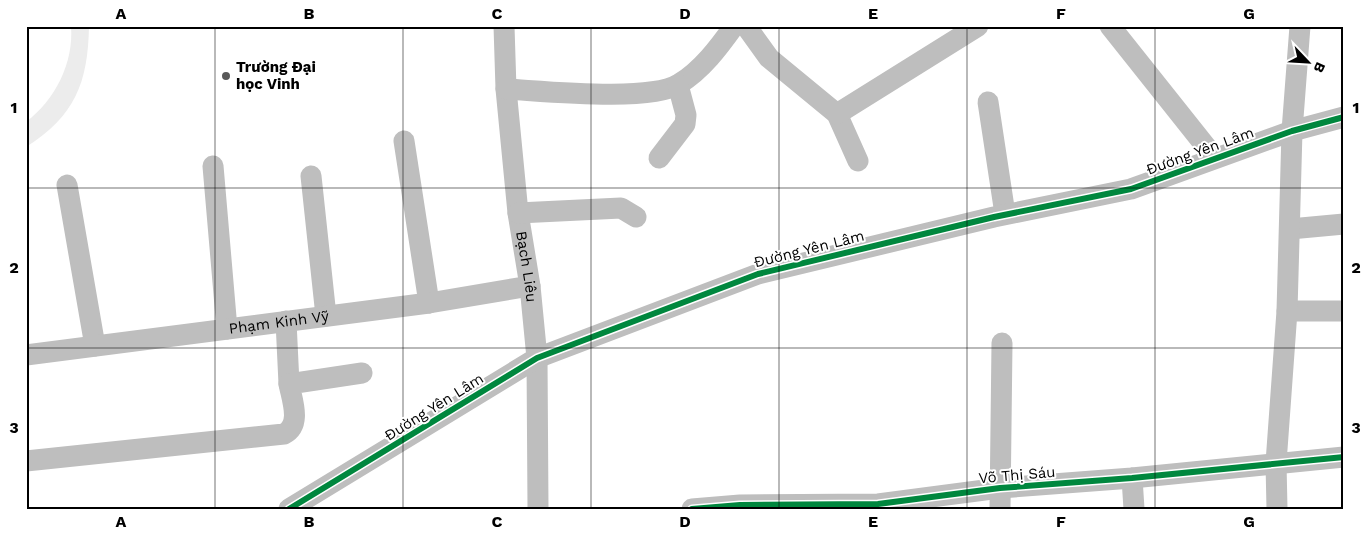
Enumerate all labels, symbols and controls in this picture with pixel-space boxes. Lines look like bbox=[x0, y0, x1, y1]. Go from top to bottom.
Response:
text: A bbox=[116, 4, 127, 23]
text: B bbox=[304, 4, 315, 23]
text: C bbox=[492, 4, 503, 23]
text: D bbox=[679, 4, 691, 23]
text: E bbox=[868, 4, 878, 23]
text: F bbox=[1056, 4, 1066, 23]
text: G bbox=[1243, 4, 1255, 23]
north arrow bbox=[1282, 38, 1332, 88]
place label: Trường Đại học Vinh bbox=[236, 58, 316, 93]
text: B bbox=[1310, 60, 1329, 76]
marker: Trường Đại học Vinh bbox=[220, 70, 232, 82]
text: 1 bbox=[11, 98, 17, 117]
text: 1 bbox=[1353, 98, 1359, 117]
street label: Đường Yên Lâm bbox=[1144, 123, 1256, 179]
street label: Đường Yên Lâm bbox=[752, 227, 866, 271]
street label: Bạch Liêu bbox=[512, 230, 541, 303]
text: 2 bbox=[9, 258, 19, 277]
text: 2 bbox=[1351, 258, 1361, 277]
street label: Phạm Kinh Vỹ bbox=[228, 307, 330, 338]
street label: Đường Yên Lâm bbox=[381, 369, 487, 445]
text: 3 bbox=[9, 418, 19, 437]
text: 3 bbox=[1351, 418, 1361, 437]
street label: Võ Thị Sáu bbox=[978, 463, 1056, 487]
text: A bbox=[116, 512, 127, 531]
text: B bbox=[304, 512, 315, 531]
text: C bbox=[492, 512, 503, 531]
text: D bbox=[679, 512, 691, 531]
text: E bbox=[868, 512, 878, 531]
text: F bbox=[1056, 512, 1066, 531]
text: G bbox=[1243, 512, 1255, 531]

